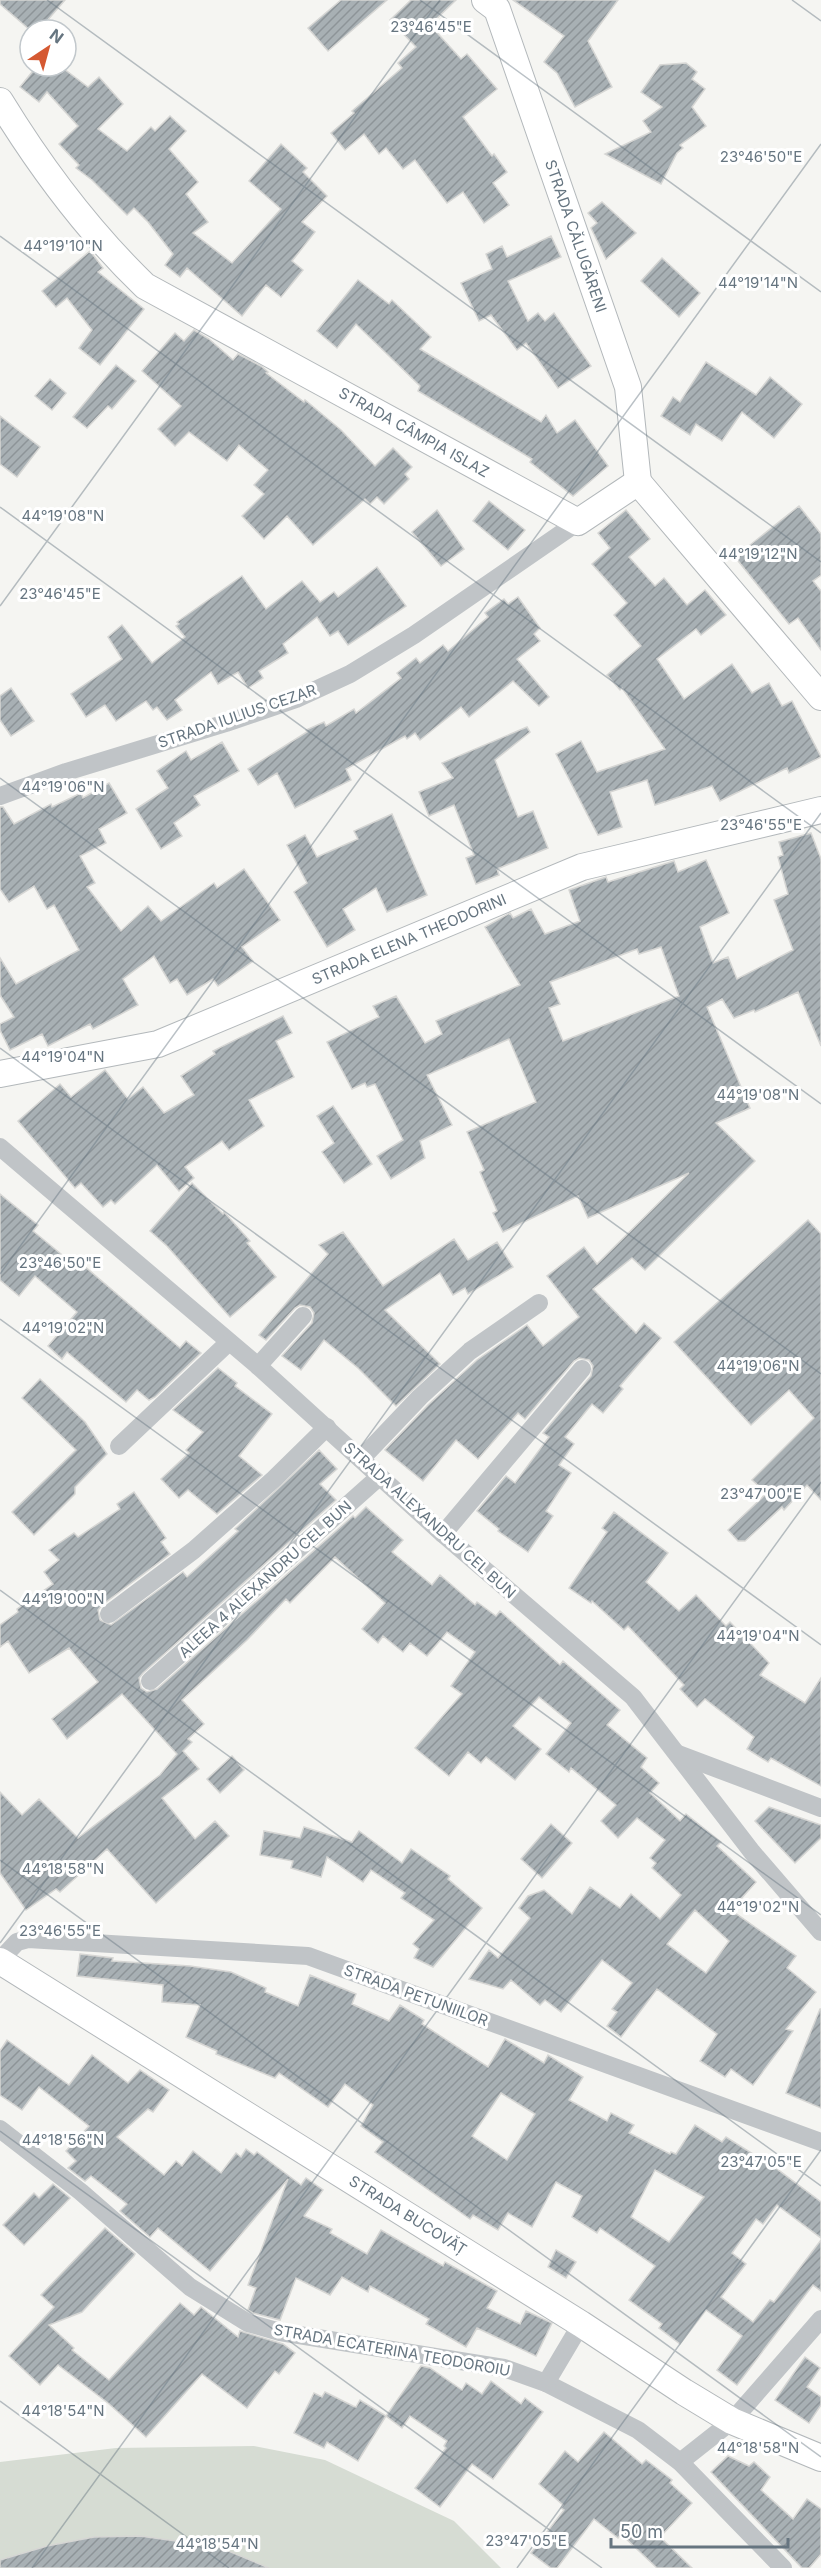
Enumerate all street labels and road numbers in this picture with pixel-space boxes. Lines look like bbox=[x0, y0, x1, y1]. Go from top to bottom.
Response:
street label: STRADA CĂLUGĂRENI bbox=[541, 157, 611, 315]
street label: STRADA CÂMPIA ISLAZ bbox=[336, 383, 492, 481]
street label: STRADA IULIUS CEZAR bbox=[155, 680, 319, 752]
street label: STRADA ELENA THEODORINI bbox=[309, 889, 509, 989]
street label: STRADA ALEXANDRU CEL BUN bbox=[340, 1438, 520, 1602]
street label: ALEEA 4 ALEXANDRU CEL BUN bbox=[175, 1496, 355, 1662]
street label: STRADA PETUNIILOR bbox=[341, 1960, 491, 2030]
street label: STRADA BUCOVĂȚ bbox=[346, 2171, 470, 2259]
street label: STRADA ECATERINA TEODOROIU bbox=[272, 2320, 512, 2380]

